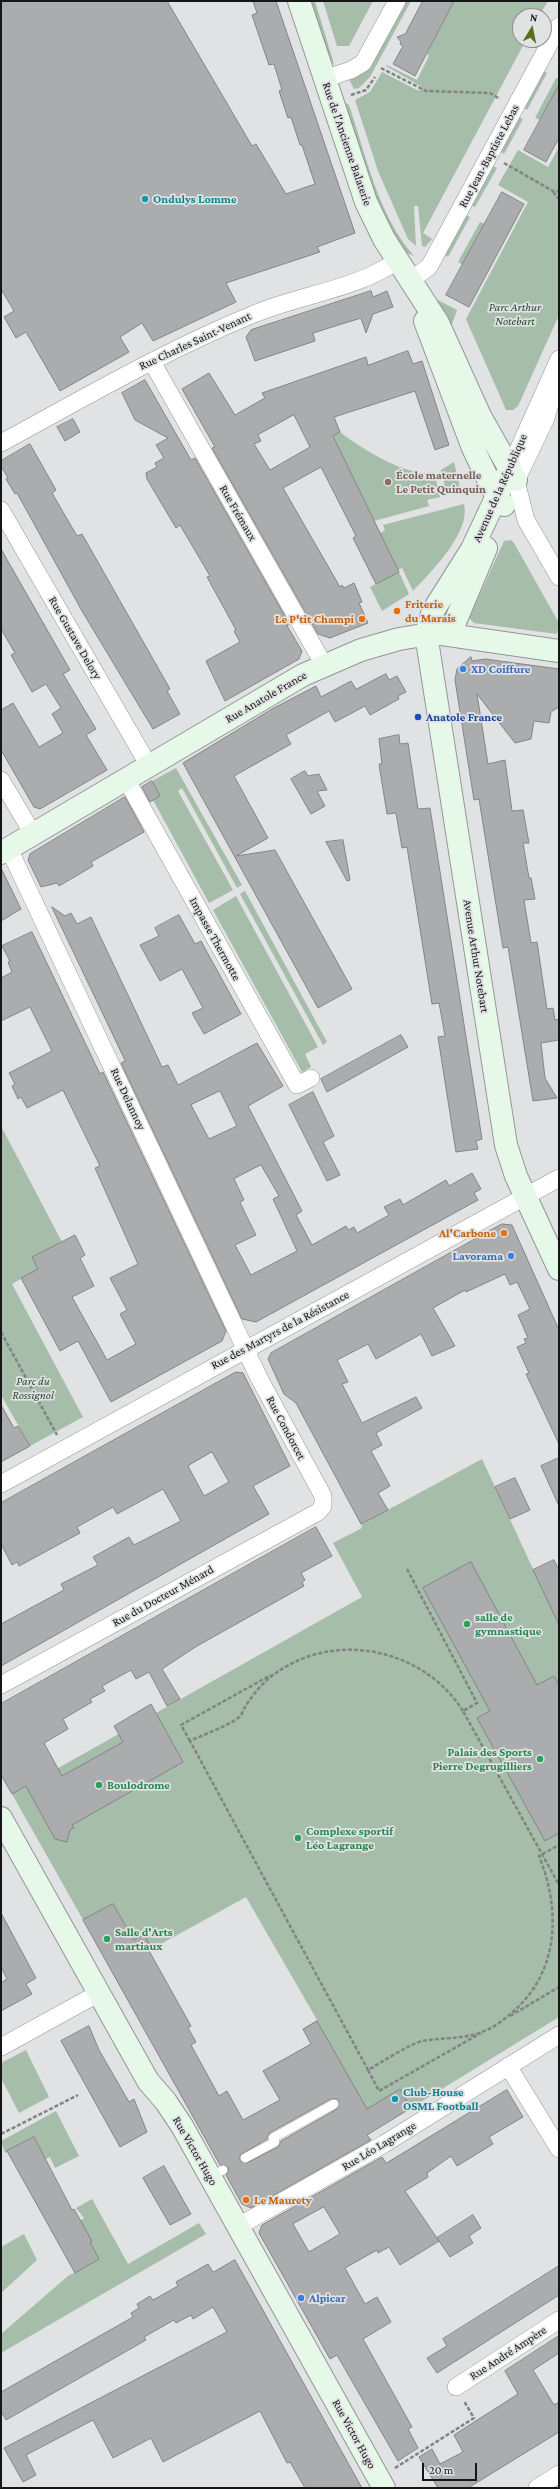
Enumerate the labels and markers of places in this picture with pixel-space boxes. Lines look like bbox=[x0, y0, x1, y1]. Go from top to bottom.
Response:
place label: Ondulys Lomme bbox=[153, 192, 237, 206]
marker: Ondulys Lomme bbox=[140, 194, 150, 204]
place label: École maternelle Le Petit Quinquin bbox=[396, 468, 486, 496]
marker: École maternelle Le Petit Quinquin bbox=[383, 477, 393, 487]
place label: Friterie du Marais bbox=[405, 597, 456, 625]
marker: Friterie du Marais bbox=[392, 606, 402, 616]
place label: Le P'tit Champi bbox=[275, 612, 354, 626]
marker: Le P'tit Champi bbox=[357, 614, 367, 624]
place label: XD Coiffure bbox=[471, 662, 530, 676]
marker: XD Coiffure bbox=[458, 664, 468, 674]
place label: Anatole France bbox=[426, 710, 502, 724]
marker: Anatole France bbox=[413, 712, 423, 722]
place label: Al'Carbone bbox=[439, 1226, 496, 1240]
marker: Al'Carbone bbox=[499, 1228, 509, 1238]
place label: Lavorama bbox=[452, 1249, 503, 1263]
marker: Lavorama bbox=[506, 1251, 516, 1261]
place label: salle de gymnastique bbox=[475, 1610, 541, 1638]
marker: salle de gymnastique bbox=[462, 1619, 472, 1629]
place label: Palais des Sports Pierre Degrugilliers bbox=[432, 1745, 532, 1773]
marker: Palais des Sports Pierre Degrugilliers bbox=[535, 1754, 545, 1764]
place label: Boulodrome bbox=[107, 1778, 170, 1792]
marker: Boulodrome bbox=[94, 1780, 104, 1790]
place label: Complexe sportif Léo Lagrange bbox=[306, 1824, 393, 1852]
marker: Complexe sportif Léo Lagrange bbox=[293, 1833, 303, 1843]
place label: Salle d'Arts martiaux bbox=[115, 1925, 173, 1953]
marker: Salle d'Arts martiaux bbox=[102, 1934, 112, 1944]
place label: Club-House OSML Football bbox=[403, 2085, 479, 2113]
marker: Club-House OSML Football bbox=[390, 2094, 400, 2104]
place label: Le Maurety bbox=[254, 2193, 312, 2207]
marker: Le Maurety bbox=[241, 2195, 251, 2205]
place label: Alpicar bbox=[309, 2291, 346, 2305]
marker: Alpicar bbox=[296, 2293, 306, 2303]

